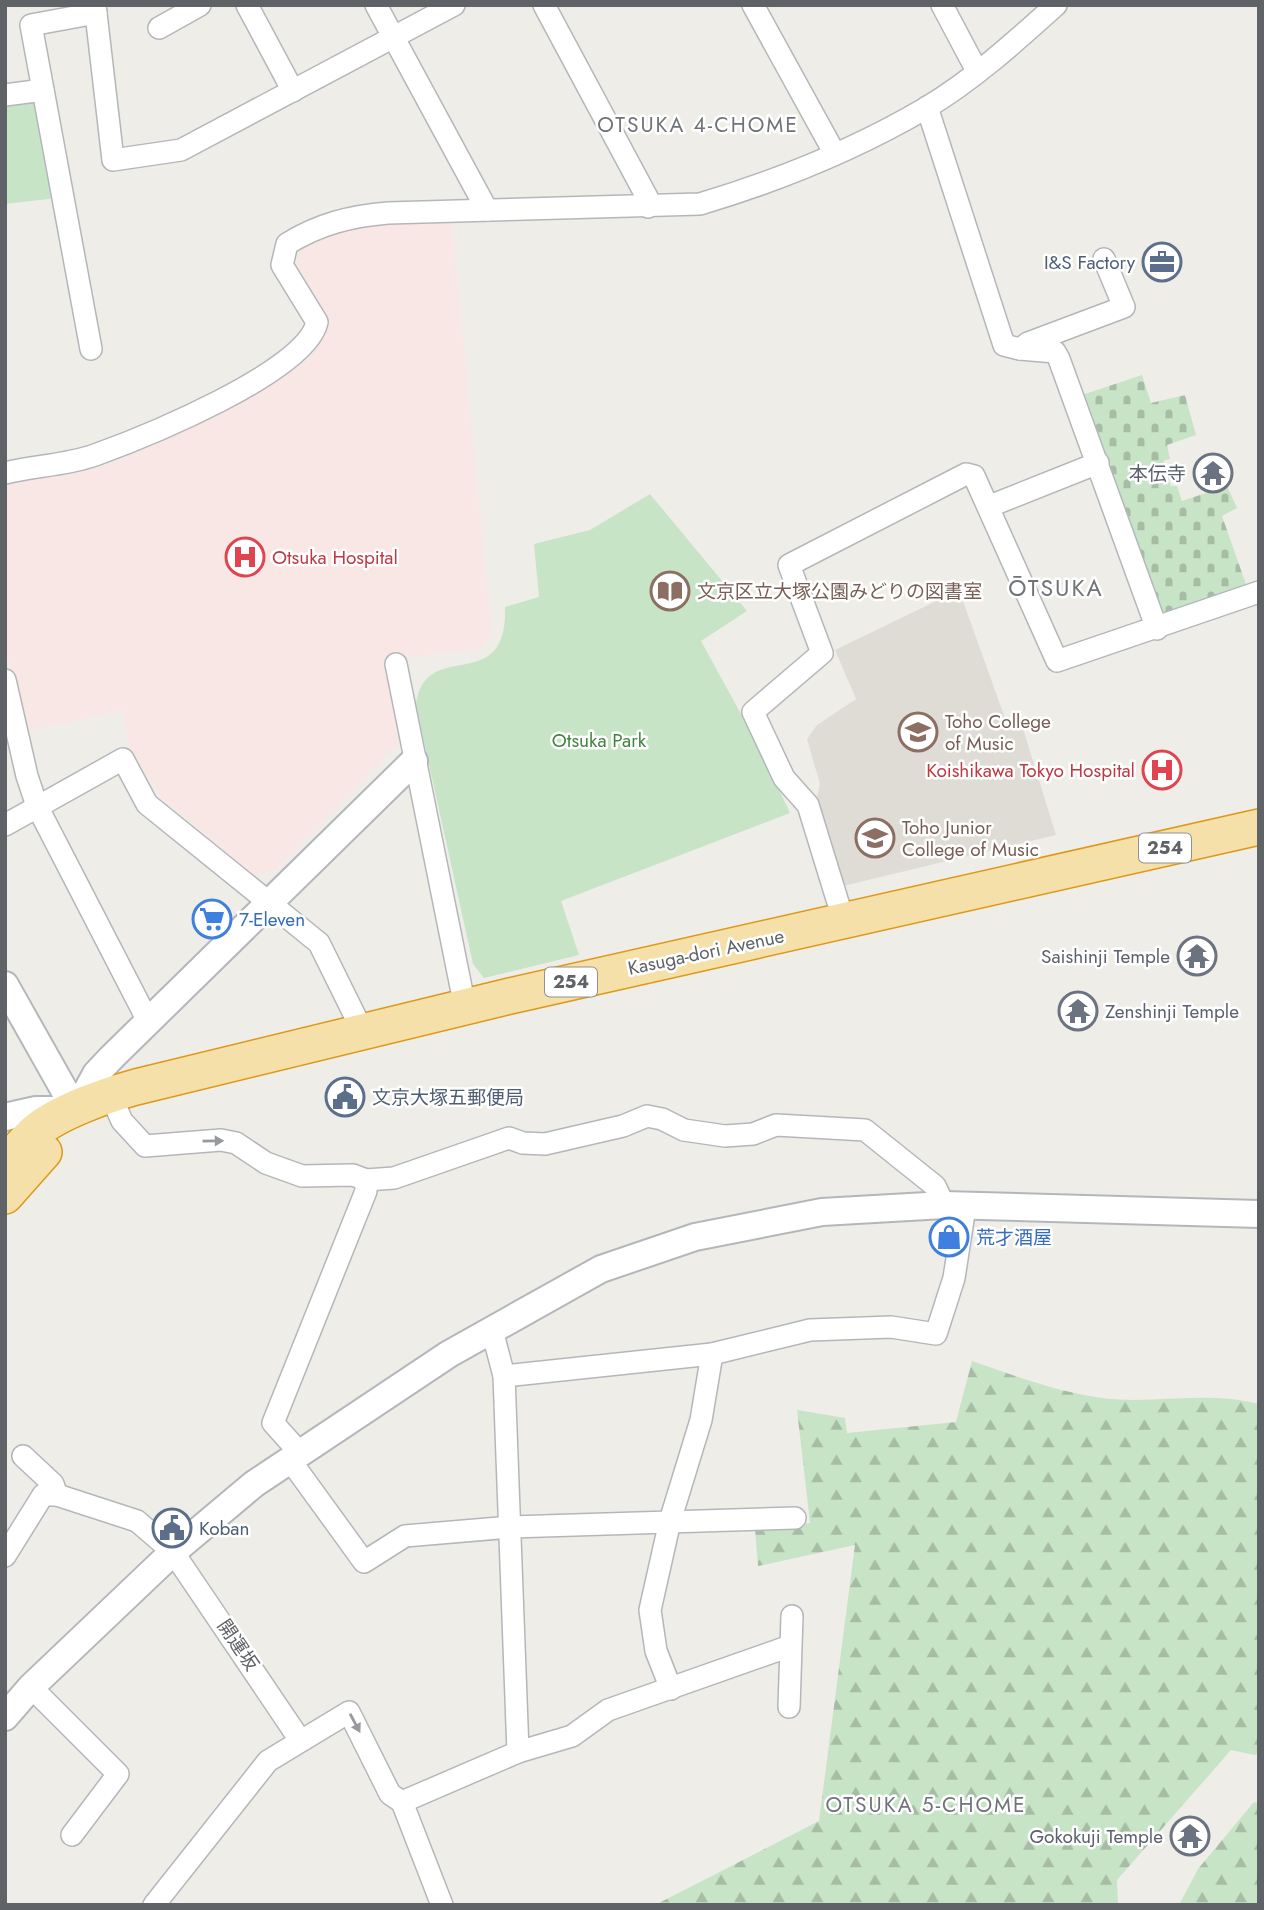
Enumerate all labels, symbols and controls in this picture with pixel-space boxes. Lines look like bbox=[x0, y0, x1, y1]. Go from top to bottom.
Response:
district label: OTSUKA 4-CHOME bbox=[597, 110, 799, 140]
office icon: I&S Factory bbox=[1141, 241, 1183, 283]
place label: I&S Factory bbox=[1044, 249, 1136, 276]
temple icon: 本伝寺 bbox=[1192, 452, 1234, 494]
place label: 本伝寺 bbox=[1129, 460, 1186, 487]
hospital icon: Otsuka Hospital bbox=[224, 536, 266, 578]
place label: Otsuka Hospital bbox=[272, 544, 398, 571]
library icon: 文京区立大塚公園みどりの図書室 bbox=[649, 570, 691, 612]
district label: ŌTSUKA bbox=[1008, 571, 1104, 605]
place label: 文京区立大塚公園みどりの図書室 bbox=[697, 578, 982, 605]
place label: Toho College of Music bbox=[945, 708, 1051, 757]
school or university icon: Toho College of Music bbox=[897, 711, 939, 753]
park label: Otsuka Park bbox=[552, 727, 647, 754]
hospital icon: Koishikawa Tokyo Hospital bbox=[1141, 749, 1183, 791]
place label: Koishikawa Tokyo Hospital bbox=[926, 757, 1135, 784]
place label: Toho Junior College of Music bbox=[902, 814, 1039, 863]
school or university icon: Toho Junior College of Music bbox=[854, 817, 896, 859]
road number: 254 bbox=[1139, 834, 1191, 862]
supermarket icon: 7-Eleven bbox=[191, 898, 233, 940]
place label: 7-Eleven bbox=[239, 906, 305, 933]
street label: Kasuga-dori Avenue bbox=[625, 922, 787, 982]
temple icon: Saishinji Temple bbox=[1176, 935, 1218, 977]
place label: Saishinji Temple bbox=[1041, 943, 1170, 970]
road number: 254 bbox=[545, 967, 597, 996]
temple icon: Zenshinji Temple bbox=[1057, 990, 1099, 1032]
place label: Zenshinji Temple bbox=[1105, 998, 1239, 1025]
public building icon: 文京大塚五郵便局 bbox=[324, 1076, 366, 1118]
place label: 文京大塚五郵便局 bbox=[372, 1084, 524, 1111]
one-way arrow bbox=[202, 1135, 224, 1147]
shop icon: 荒才酒屋 bbox=[928, 1216, 970, 1258]
place label: 荒才酒屋 bbox=[976, 1224, 1052, 1251]
public building icon: Koban bbox=[151, 1507, 193, 1549]
place label: Koban bbox=[199, 1515, 249, 1542]
street label: 開運坂 bbox=[211, 1614, 265, 1676]
one-way arrow bbox=[349, 1713, 360, 1733]
district label: OTSUKA 5-CHOME bbox=[825, 1790, 1027, 1820]
temple icon: Gokokuji Temple bbox=[1169, 1815, 1211, 1857]
place label: Gokokuji Temple bbox=[1029, 1823, 1163, 1850]

